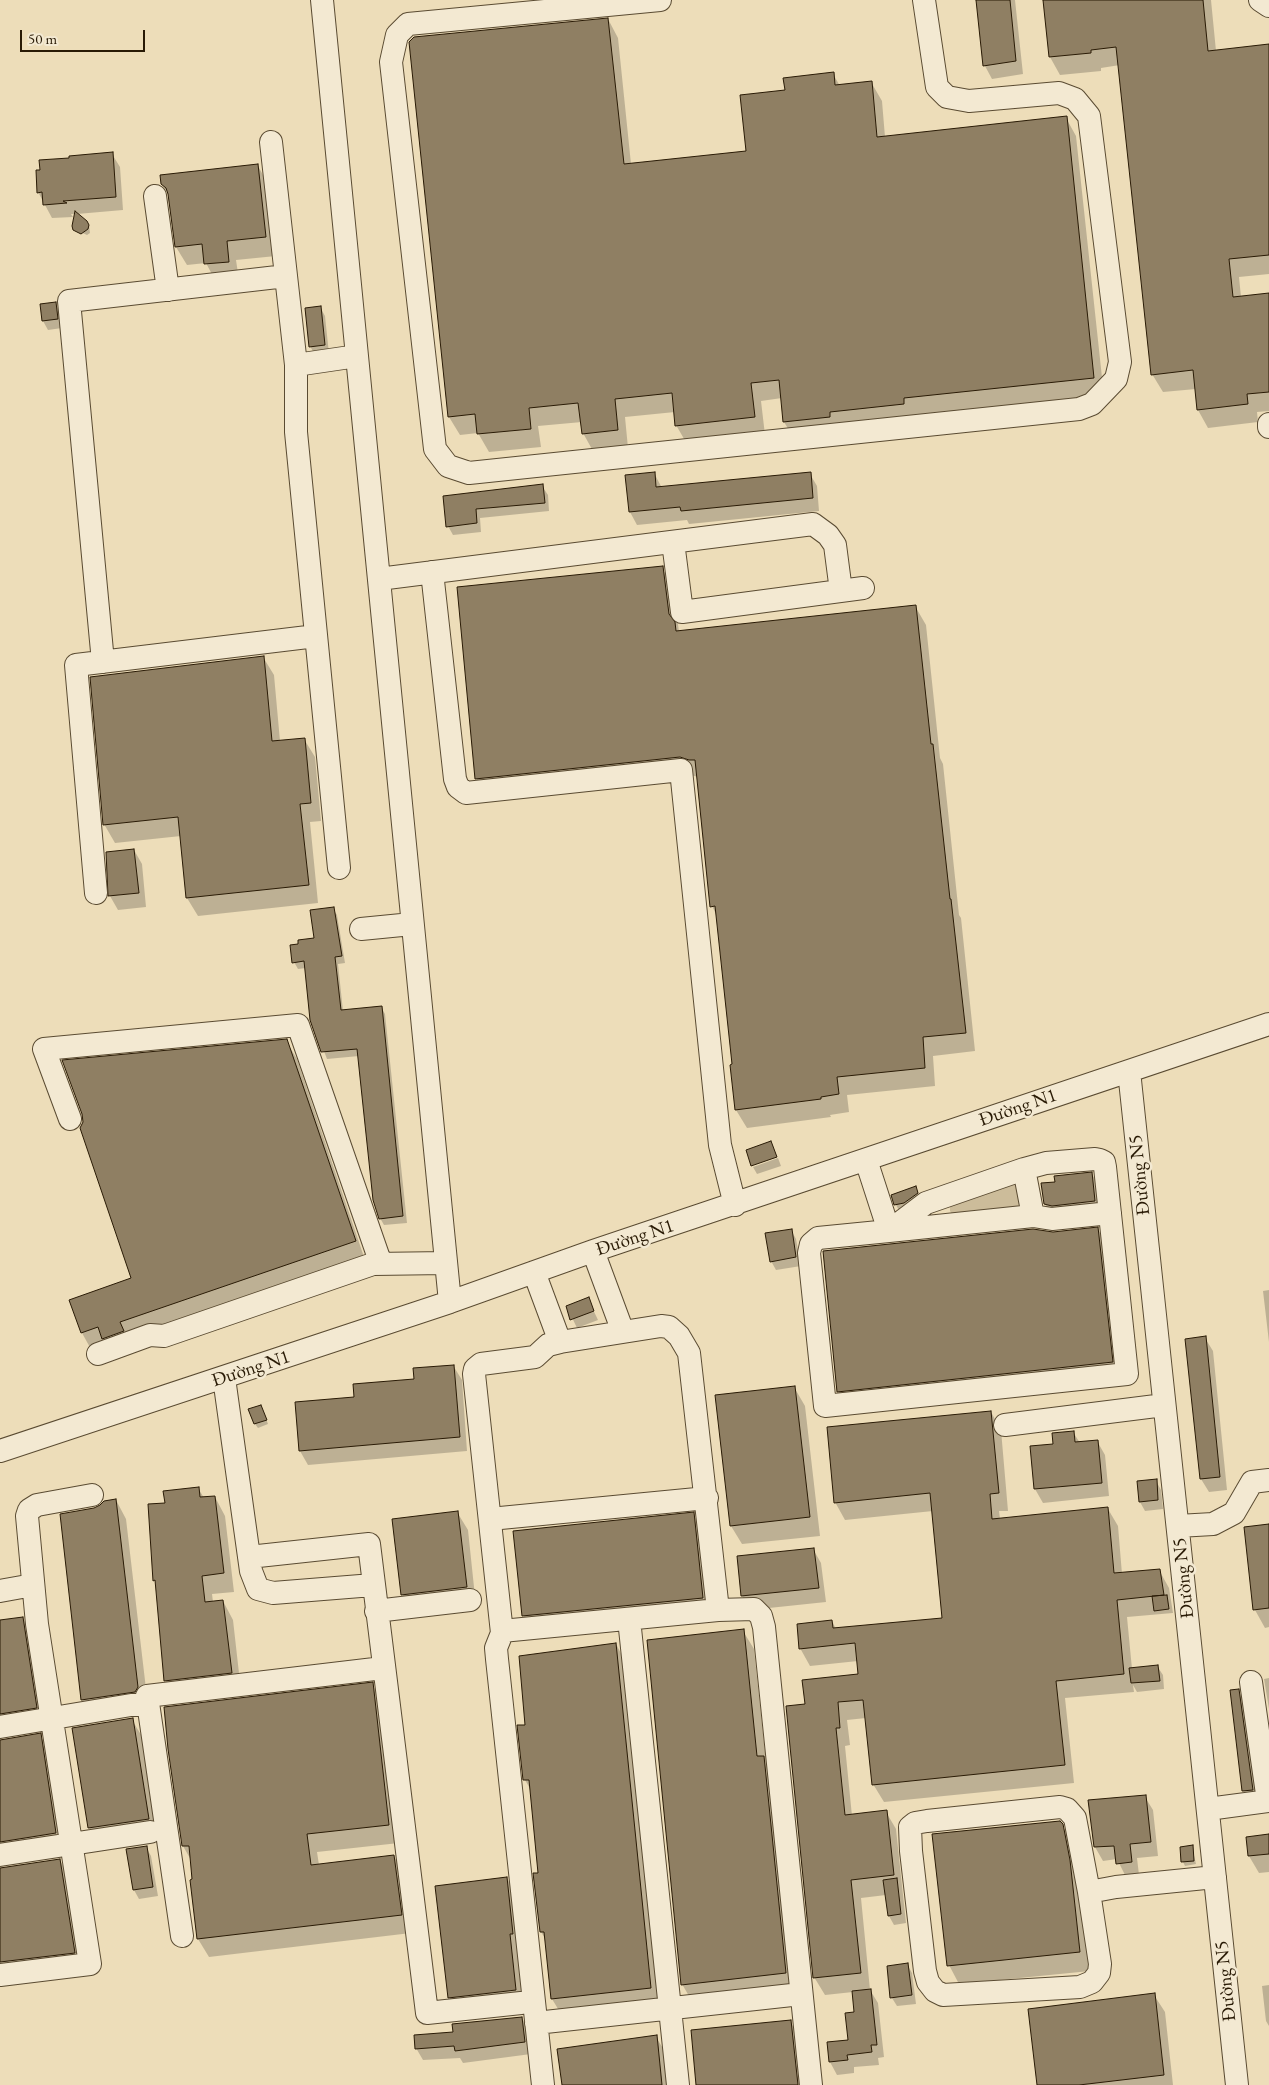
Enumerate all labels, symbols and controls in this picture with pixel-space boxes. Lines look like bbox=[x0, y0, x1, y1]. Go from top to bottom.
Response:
scale bar bbox=[22, 20, 148, 52]
text: 50 m bbox=[28, 29, 57, 48]
street label: Đường N1 bbox=[976, 1084, 1060, 1132]
street label: Đường N5 bbox=[1124, 1134, 1156, 1216]
street label: Đường N1 bbox=[593, 1215, 677, 1261]
street label: Đường N1 bbox=[209, 1346, 293, 1392]
street label: Đường N5 bbox=[1168, 1537, 1200, 1619]
street label: Đường N5 bbox=[1210, 1940, 1242, 2022]

